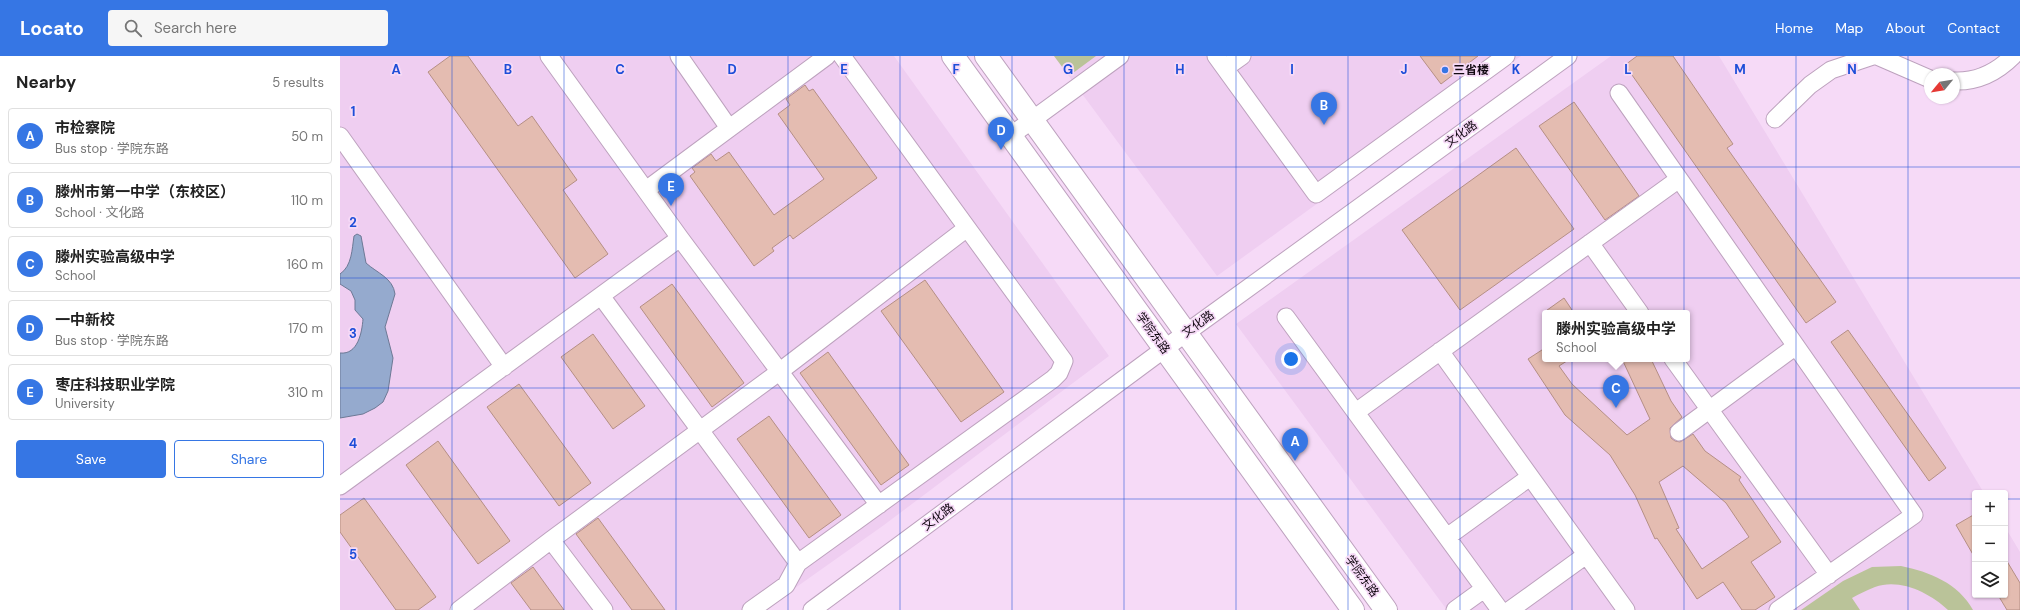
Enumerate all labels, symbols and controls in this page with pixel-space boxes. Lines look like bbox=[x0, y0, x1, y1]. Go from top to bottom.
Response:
search box bbox=[108, 10, 388, 46]
text: Locato bbox=[20, 16, 84, 41]
icon: search bbox=[122, 17, 144, 39]
text: Search here bbox=[154, 18, 237, 38]
text: Home bbox=[1775, 19, 1813, 37]
text: Map bbox=[1835, 19, 1863, 37]
text: About bbox=[1885, 19, 1925, 37]
text: Contact bbox=[1947, 19, 2000, 37]
text: A bbox=[391, 61, 401, 78]
text: B bbox=[504, 61, 512, 78]
text: C bbox=[615, 61, 625, 78]
text: D bbox=[727, 61, 737, 78]
text: E bbox=[840, 61, 848, 78]
text: F bbox=[952, 61, 960, 78]
text: G bbox=[1063, 61, 1073, 78]
text: H bbox=[1175, 61, 1185, 78]
text: I bbox=[1290, 61, 1294, 78]
text: J bbox=[1400, 61, 1408, 78]
text: K bbox=[1512, 61, 1521, 78]
text: L bbox=[1624, 61, 1632, 78]
text: M bbox=[1734, 61, 1746, 78]
text: N bbox=[1847, 61, 1857, 78]
place label: 三省楼 bbox=[1453, 62, 1489, 78]
marker: 三省楼 bbox=[1440, 65, 1450, 75]
north arrow bbox=[1924, 68, 1960, 104]
text: Nearby bbox=[16, 71, 76, 93]
text: 5 results bbox=[272, 74, 324, 91]
pin: B bbox=[1311, 92, 1337, 125]
text: 1 bbox=[351, 103, 355, 120]
pin: D bbox=[988, 117, 1014, 150]
street label: 文化路 bbox=[1442, 117, 1480, 151]
text: 市检察院 bbox=[55, 118, 115, 138]
text: A bbox=[25, 128, 35, 145]
text: 50 m bbox=[291, 128, 323, 145]
text: Bus stop · 学院东路 bbox=[55, 140, 169, 157]
pin: E bbox=[658, 173, 684, 206]
text: 滕州市第一中学（东校区） bbox=[55, 182, 235, 202]
text: B bbox=[26, 192, 34, 209]
text: 110 m bbox=[291, 192, 323, 209]
text: School · 文化路 bbox=[55, 204, 144, 221]
text: 2 bbox=[349, 214, 357, 231]
text: 滕州实验高级中学 bbox=[55, 247, 175, 267]
text: C bbox=[25, 256, 35, 273]
text: 160 m bbox=[287, 256, 323, 273]
text: School bbox=[55, 267, 96, 284]
street label: 文化路 bbox=[1179, 307, 1217, 341]
street label: 学院东路 bbox=[1132, 309, 1174, 357]
text: 一中新校 bbox=[55, 310, 115, 330]
popup bbox=[1542, 310, 1690, 362]
text: 滕州实验高级中学 bbox=[1556, 319, 1676, 339]
text: D bbox=[25, 320, 35, 337]
text: 170 m bbox=[288, 320, 323, 337]
text: 3 bbox=[349, 325, 357, 342]
text: Bus stop · 学院东路 bbox=[55, 332, 169, 349]
text: School bbox=[1556, 339, 1597, 356]
your location bbox=[1281, 349, 1301, 369]
text: 枣庄科技职业学院 bbox=[55, 375, 175, 395]
pin: C bbox=[1603, 375, 1629, 408]
text: E bbox=[26, 384, 34, 401]
text: 310 m bbox=[288, 384, 323, 401]
text: University bbox=[55, 395, 115, 412]
pin: A bbox=[1282, 428, 1308, 461]
text: 4 bbox=[349, 435, 357, 452]
button: Save bbox=[16, 440, 166, 478]
button: Share bbox=[174, 440, 324, 478]
map controls bbox=[1972, 490, 2008, 598]
button: + bbox=[1972, 490, 2008, 526]
street label: 文化路 bbox=[919, 500, 957, 534]
button: − bbox=[1972, 526, 2008, 562]
text: 5 bbox=[349, 546, 357, 563]
street label: 学院东路 bbox=[1341, 552, 1383, 600]
button: layers bbox=[1972, 562, 2008, 598]

